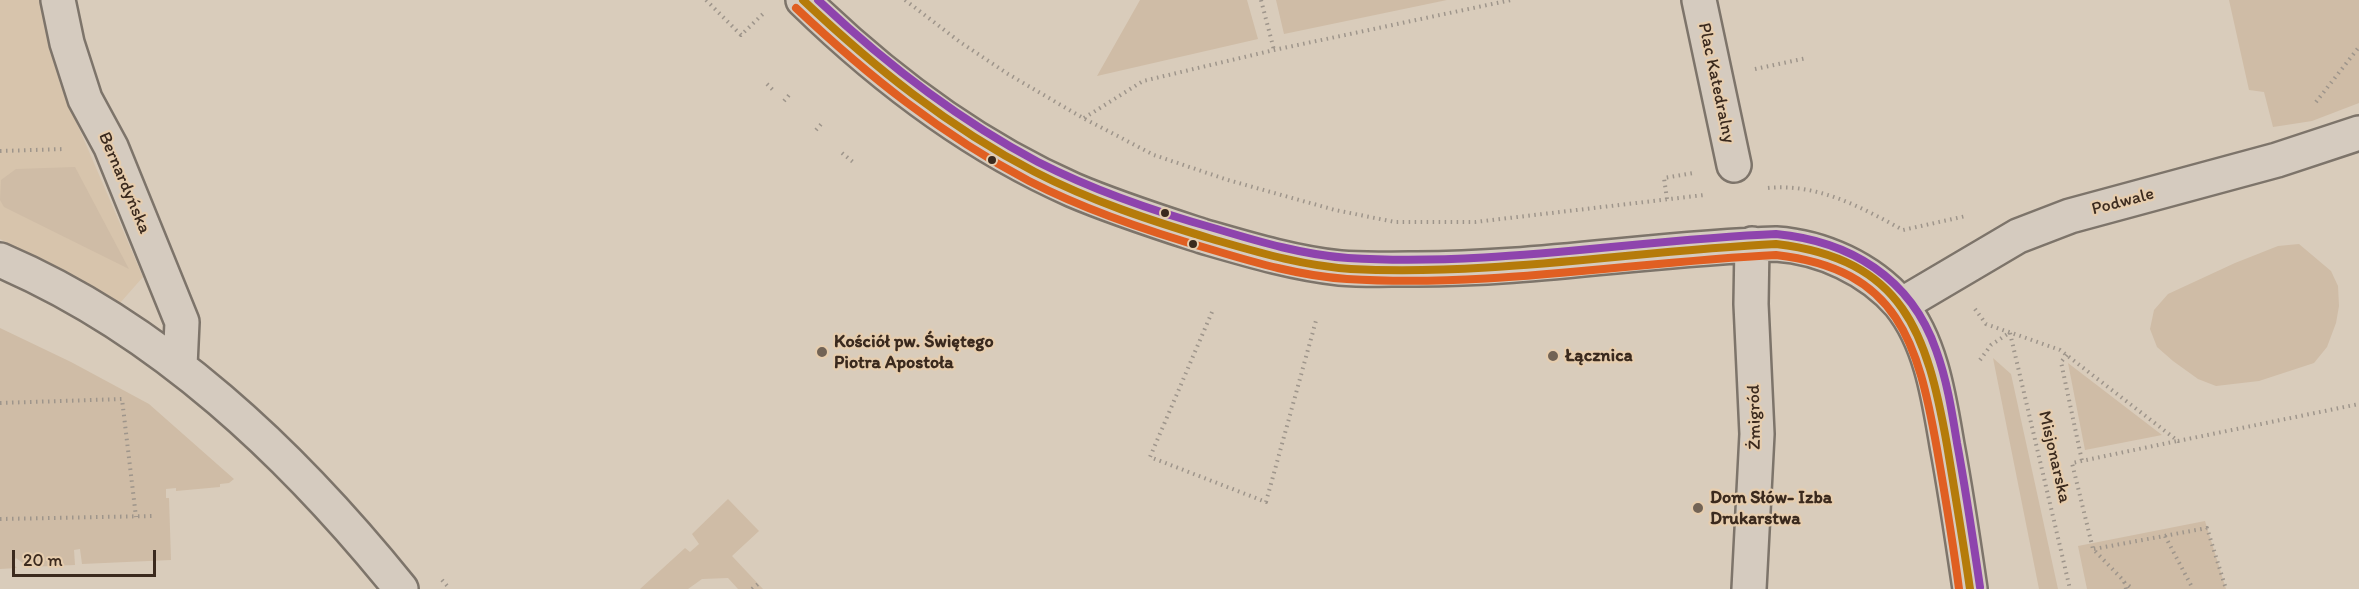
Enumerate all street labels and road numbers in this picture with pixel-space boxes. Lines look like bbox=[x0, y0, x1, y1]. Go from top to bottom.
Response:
street label: Plac Katedralny bbox=[1693, 21, 1739, 145]
street label: Bernardyńska bbox=[93, 129, 155, 237]
street label: Podwale bbox=[2089, 183, 2157, 221]
street label: Żmigród bbox=[1744, 384, 1766, 450]
street label: Misjonarska bbox=[2033, 409, 2075, 505]

